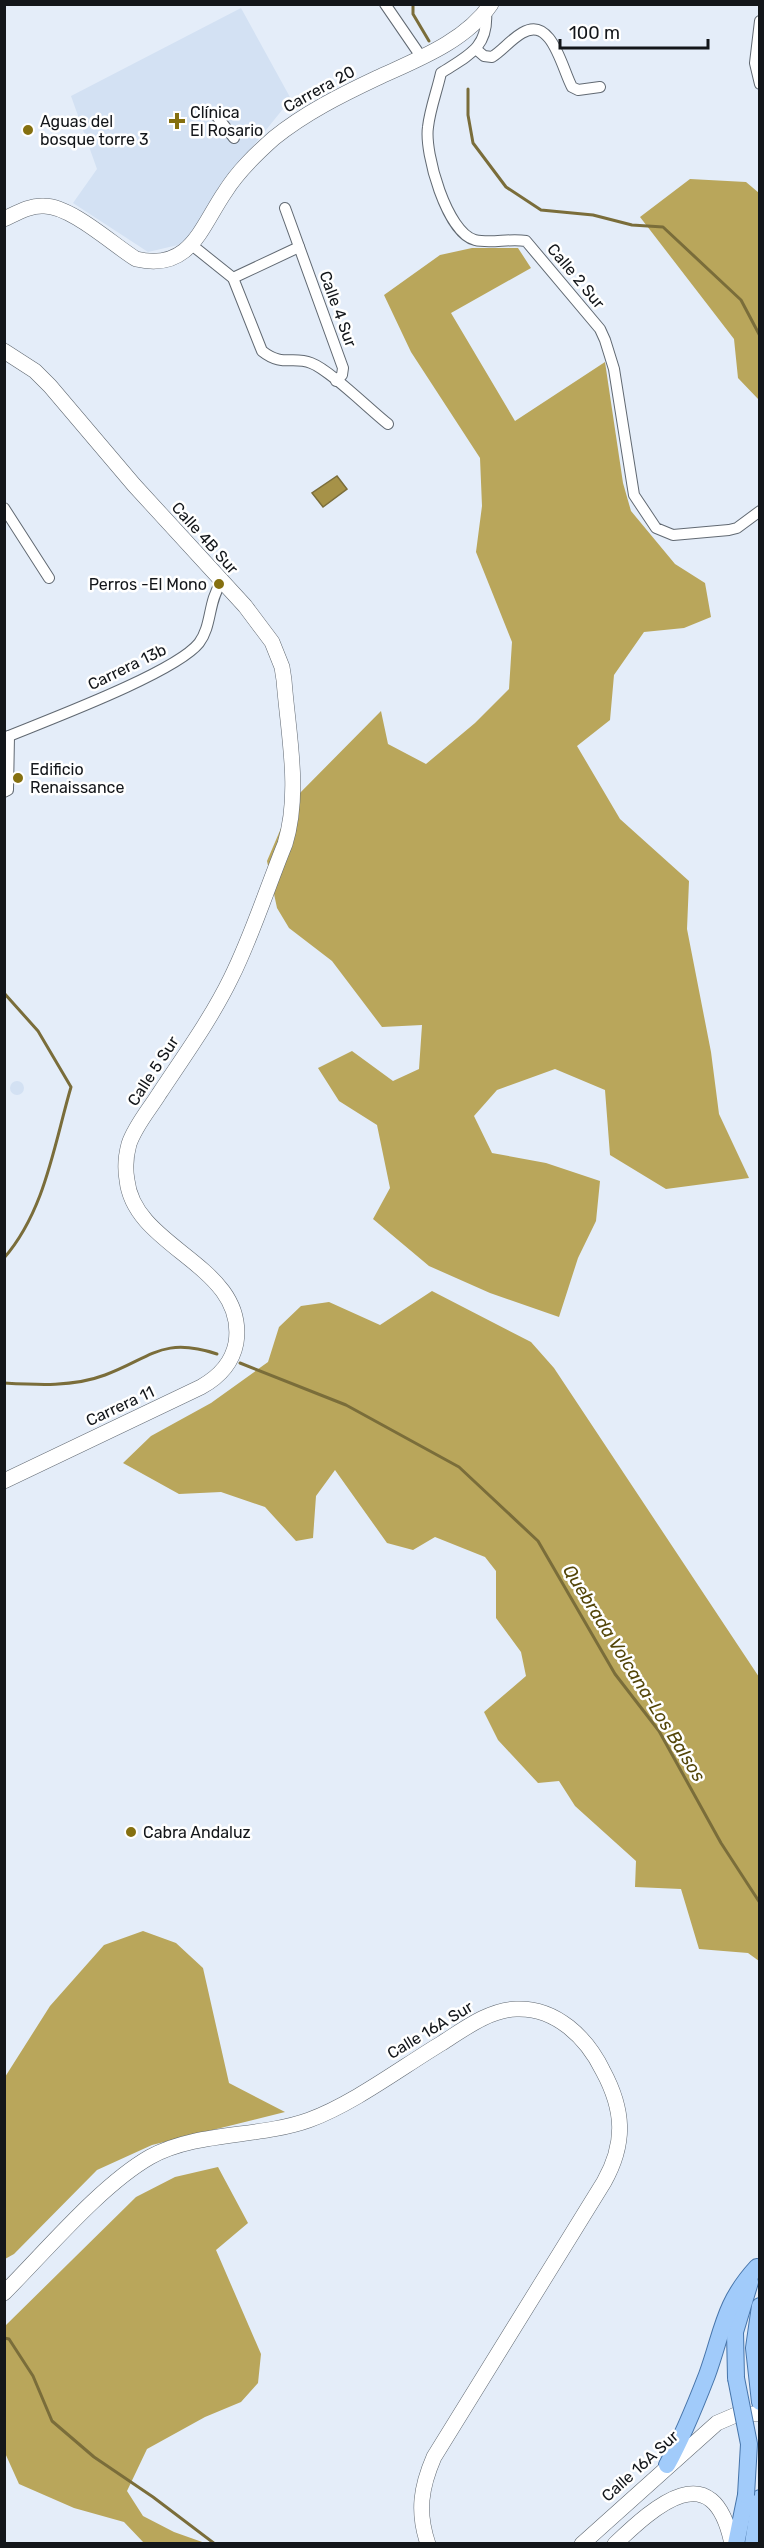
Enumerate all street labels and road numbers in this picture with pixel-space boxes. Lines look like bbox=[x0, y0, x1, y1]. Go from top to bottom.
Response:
street label: Carrera 20 bbox=[280, 62, 358, 116]
street label: Calle 2 Sur bbox=[543, 240, 609, 312]
street label: Calle 4 Sur bbox=[315, 268, 361, 350]
street label: Calle 4B Sur bbox=[168, 498, 242, 578]
street label: Carrera 13b bbox=[85, 640, 169, 694]
street label: Calle 5 Sur bbox=[123, 1033, 183, 1109]
street label: Carrera 11 bbox=[83, 1382, 157, 1430]
street label: Calle 16A Sur bbox=[384, 1997, 476, 2063]
street label: Calle 16A Sur bbox=[598, 2427, 682, 2505]

